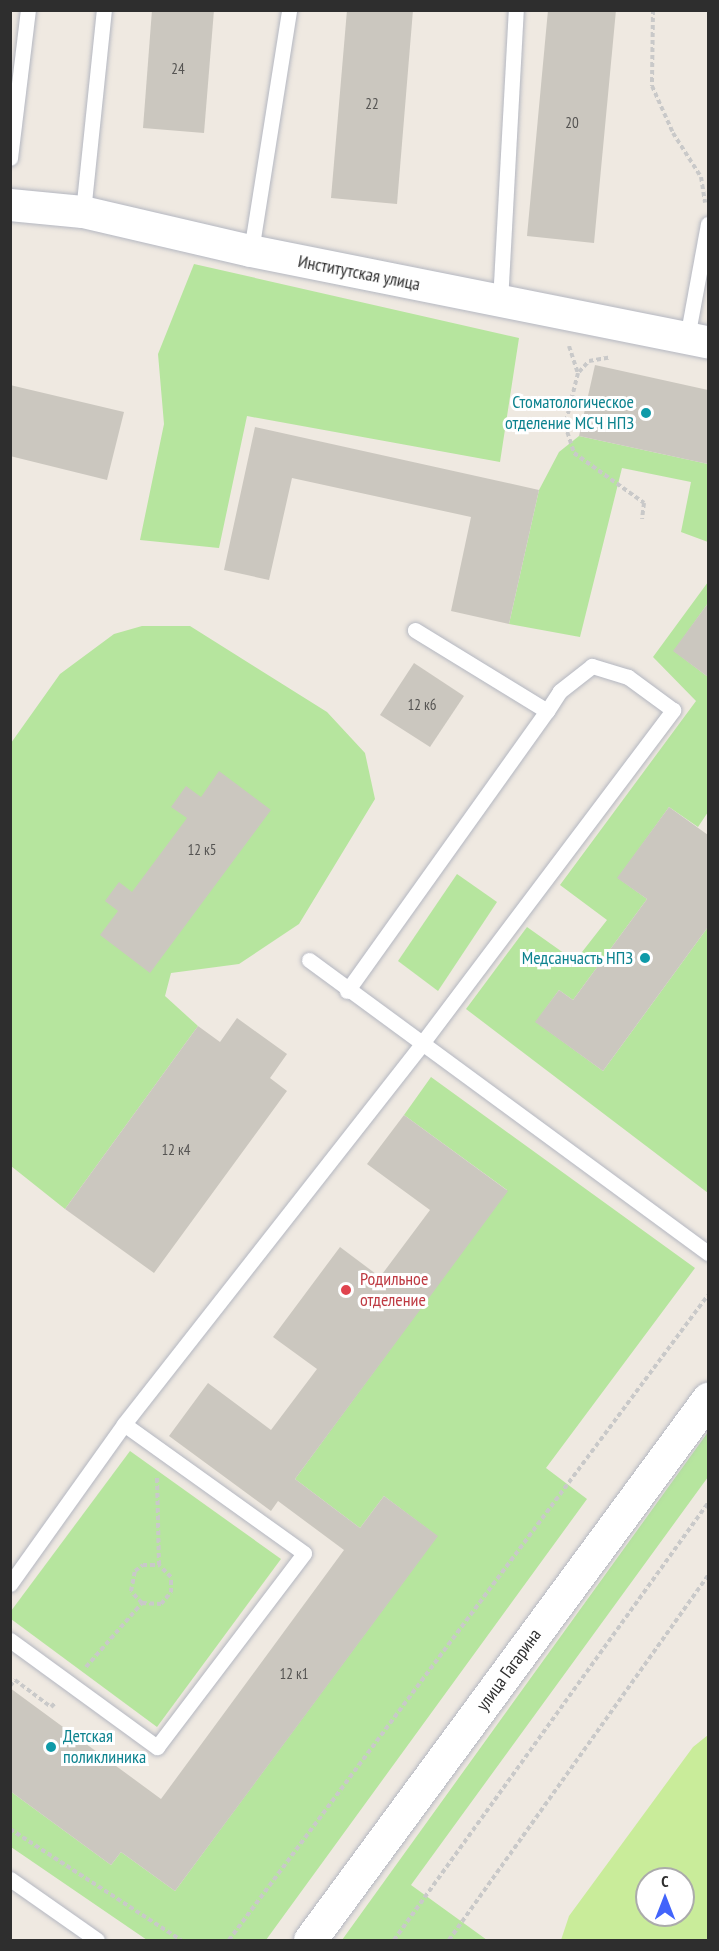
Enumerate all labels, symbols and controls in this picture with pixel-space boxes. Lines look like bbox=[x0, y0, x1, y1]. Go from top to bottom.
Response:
house number: 24 bbox=[171, 60, 185, 78]
house number: 22 bbox=[365, 95, 379, 113]
house number: 20 bbox=[565, 114, 579, 132]
street label: Институтская улица bbox=[296, 251, 422, 295]
place label: Стоматологическое отделение МСЧ НПЗ bbox=[505, 392, 634, 434]
marker: Стоматологическое отделение МСЧ НПЗ bbox=[639, 406, 653, 420]
house number: 12 к6 bbox=[407, 696, 437, 714]
house number: 12 к5 bbox=[187, 841, 217, 859]
place label: Медсанчасть НПЗ bbox=[521, 947, 633, 969]
marker: Медсанчасть НПЗ bbox=[638, 951, 652, 965]
house number: 12 к4 bbox=[161, 1141, 191, 1159]
place label: Родильное отделение bbox=[360, 1269, 428, 1312]
marker: Родильное отделение bbox=[337, 1281, 355, 1299]
street label: улица Гагарина bbox=[472, 1625, 546, 1715]
house number: 12 к1 bbox=[279, 1665, 309, 1683]
place label: Детская поликлиника bbox=[63, 1726, 146, 1768]
marker: Детская поликлиника bbox=[44, 1740, 58, 1754]
north arrow bbox=[635, 1867, 695, 1927]
text: С bbox=[661, 1871, 669, 1891]

